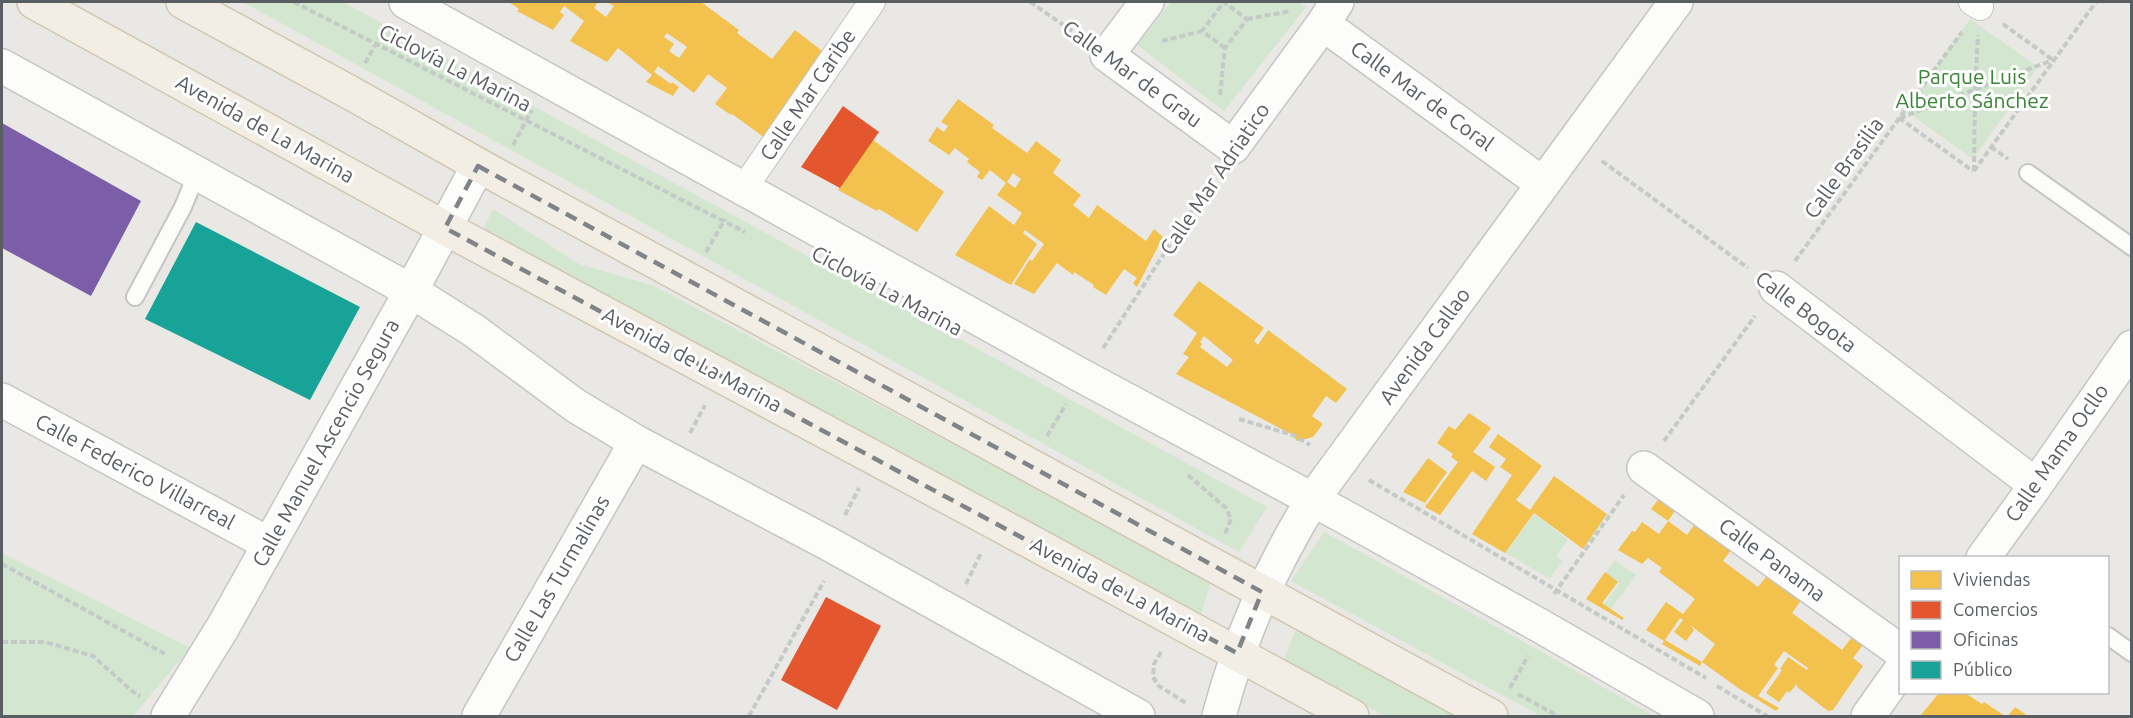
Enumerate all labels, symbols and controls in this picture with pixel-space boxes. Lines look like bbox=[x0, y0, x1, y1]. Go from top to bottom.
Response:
street label: Calle Mar de Grau bbox=[1058, 15, 1207, 132]
street label: Ciclovía La Marina bbox=[375, 18, 536, 116]
street label: Calle Mar Caribe bbox=[754, 24, 860, 165]
street label: Calle Mar de Coral bbox=[1346, 35, 1499, 155]
park label: Parque Luis Alberto Sánchez bbox=[1895, 64, 2049, 112]
street label: Avenida de La Marina bbox=[172, 69, 359, 187]
street label: Calle Mar Adriatico bbox=[1154, 98, 1274, 259]
street label: Calle Brasilia bbox=[1799, 112, 1888, 223]
street label: Ciclovía La Marina bbox=[808, 240, 967, 340]
street label: Calle Bogota bbox=[1751, 265, 1862, 357]
street label: Avenida Callao bbox=[1374, 283, 1474, 408]
street label: Avenida de La Marina bbox=[599, 302, 786, 417]
street label: Calle Manuel Ascencio Segura bbox=[247, 314, 403, 571]
street label: Calle Mama Ocllo bbox=[2000, 379, 2113, 526]
street label: Calle Federico Villarreal bbox=[32, 408, 239, 534]
street label: Calle Las Turmalinas bbox=[498, 491, 614, 666]
street label: Calle Panama bbox=[1715, 512, 1831, 606]
street label: Avenida de La Marina bbox=[1027, 532, 1214, 647]
legend bbox=[1899, 556, 2109, 694]
text: Viviendas bbox=[1953, 569, 2030, 589]
text: Comercios bbox=[1953, 599, 2038, 619]
text: Oficinas bbox=[1953, 629, 2018, 649]
text: Público bbox=[1953, 659, 2013, 679]

